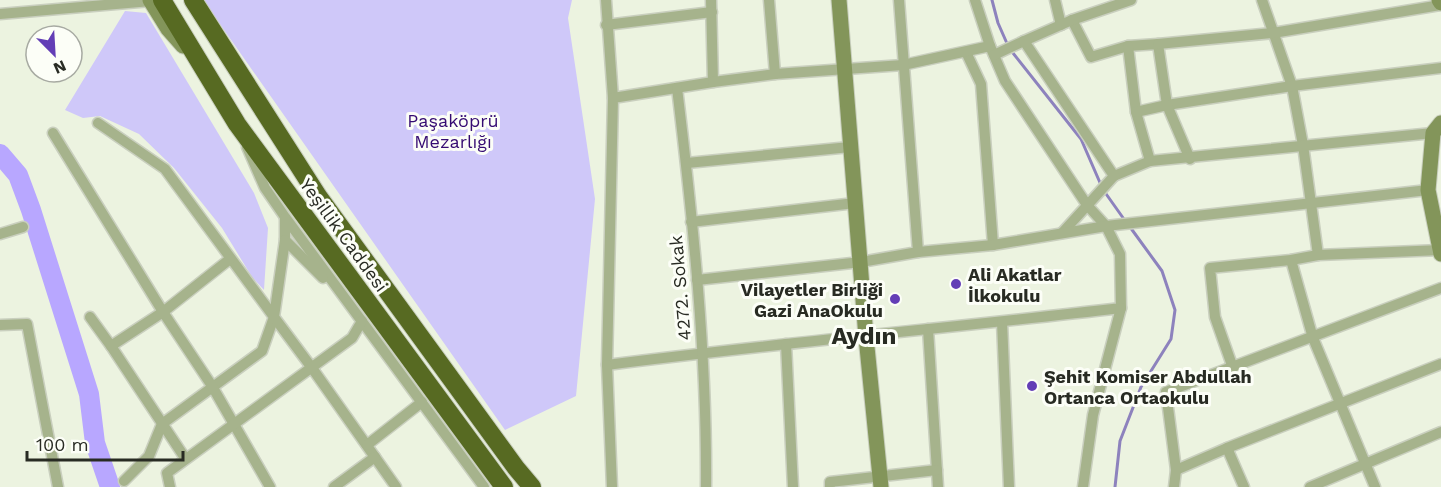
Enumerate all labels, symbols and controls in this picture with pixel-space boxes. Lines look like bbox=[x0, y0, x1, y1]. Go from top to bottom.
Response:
north arrow bbox=[24, 24, 84, 84]
text: N bbox=[51, 56, 69, 78]
park label: Paşaköprü Mezarlığı bbox=[407, 110, 499, 152]
street label: Yeşillik Caddesi bbox=[296, 174, 392, 296]
street label: 4272. Sokak bbox=[665, 235, 695, 341]
place label: Ali Akatlar İlkokulu bbox=[968, 264, 1062, 306]
marker: Ali Akatlar İlkokulu bbox=[949, 277, 963, 291]
place label: Vilayetler Birliği Gazi AnaOkulu bbox=[741, 279, 883, 321]
marker: Vilayetler Birliği Gazi AnaOkulu bbox=[888, 292, 902, 306]
district label: Aydın bbox=[832, 322, 897, 350]
place label: Şehit Komiser Abdullah Ortanca Ortaokulu bbox=[1044, 366, 1252, 408]
marker: Şehit Komiser Abdullah Ortanca Ortaokulu bbox=[1025, 379, 1039, 393]
scale bar bbox=[27, 424, 183, 462]
text: 100 m bbox=[36, 434, 89, 455]

